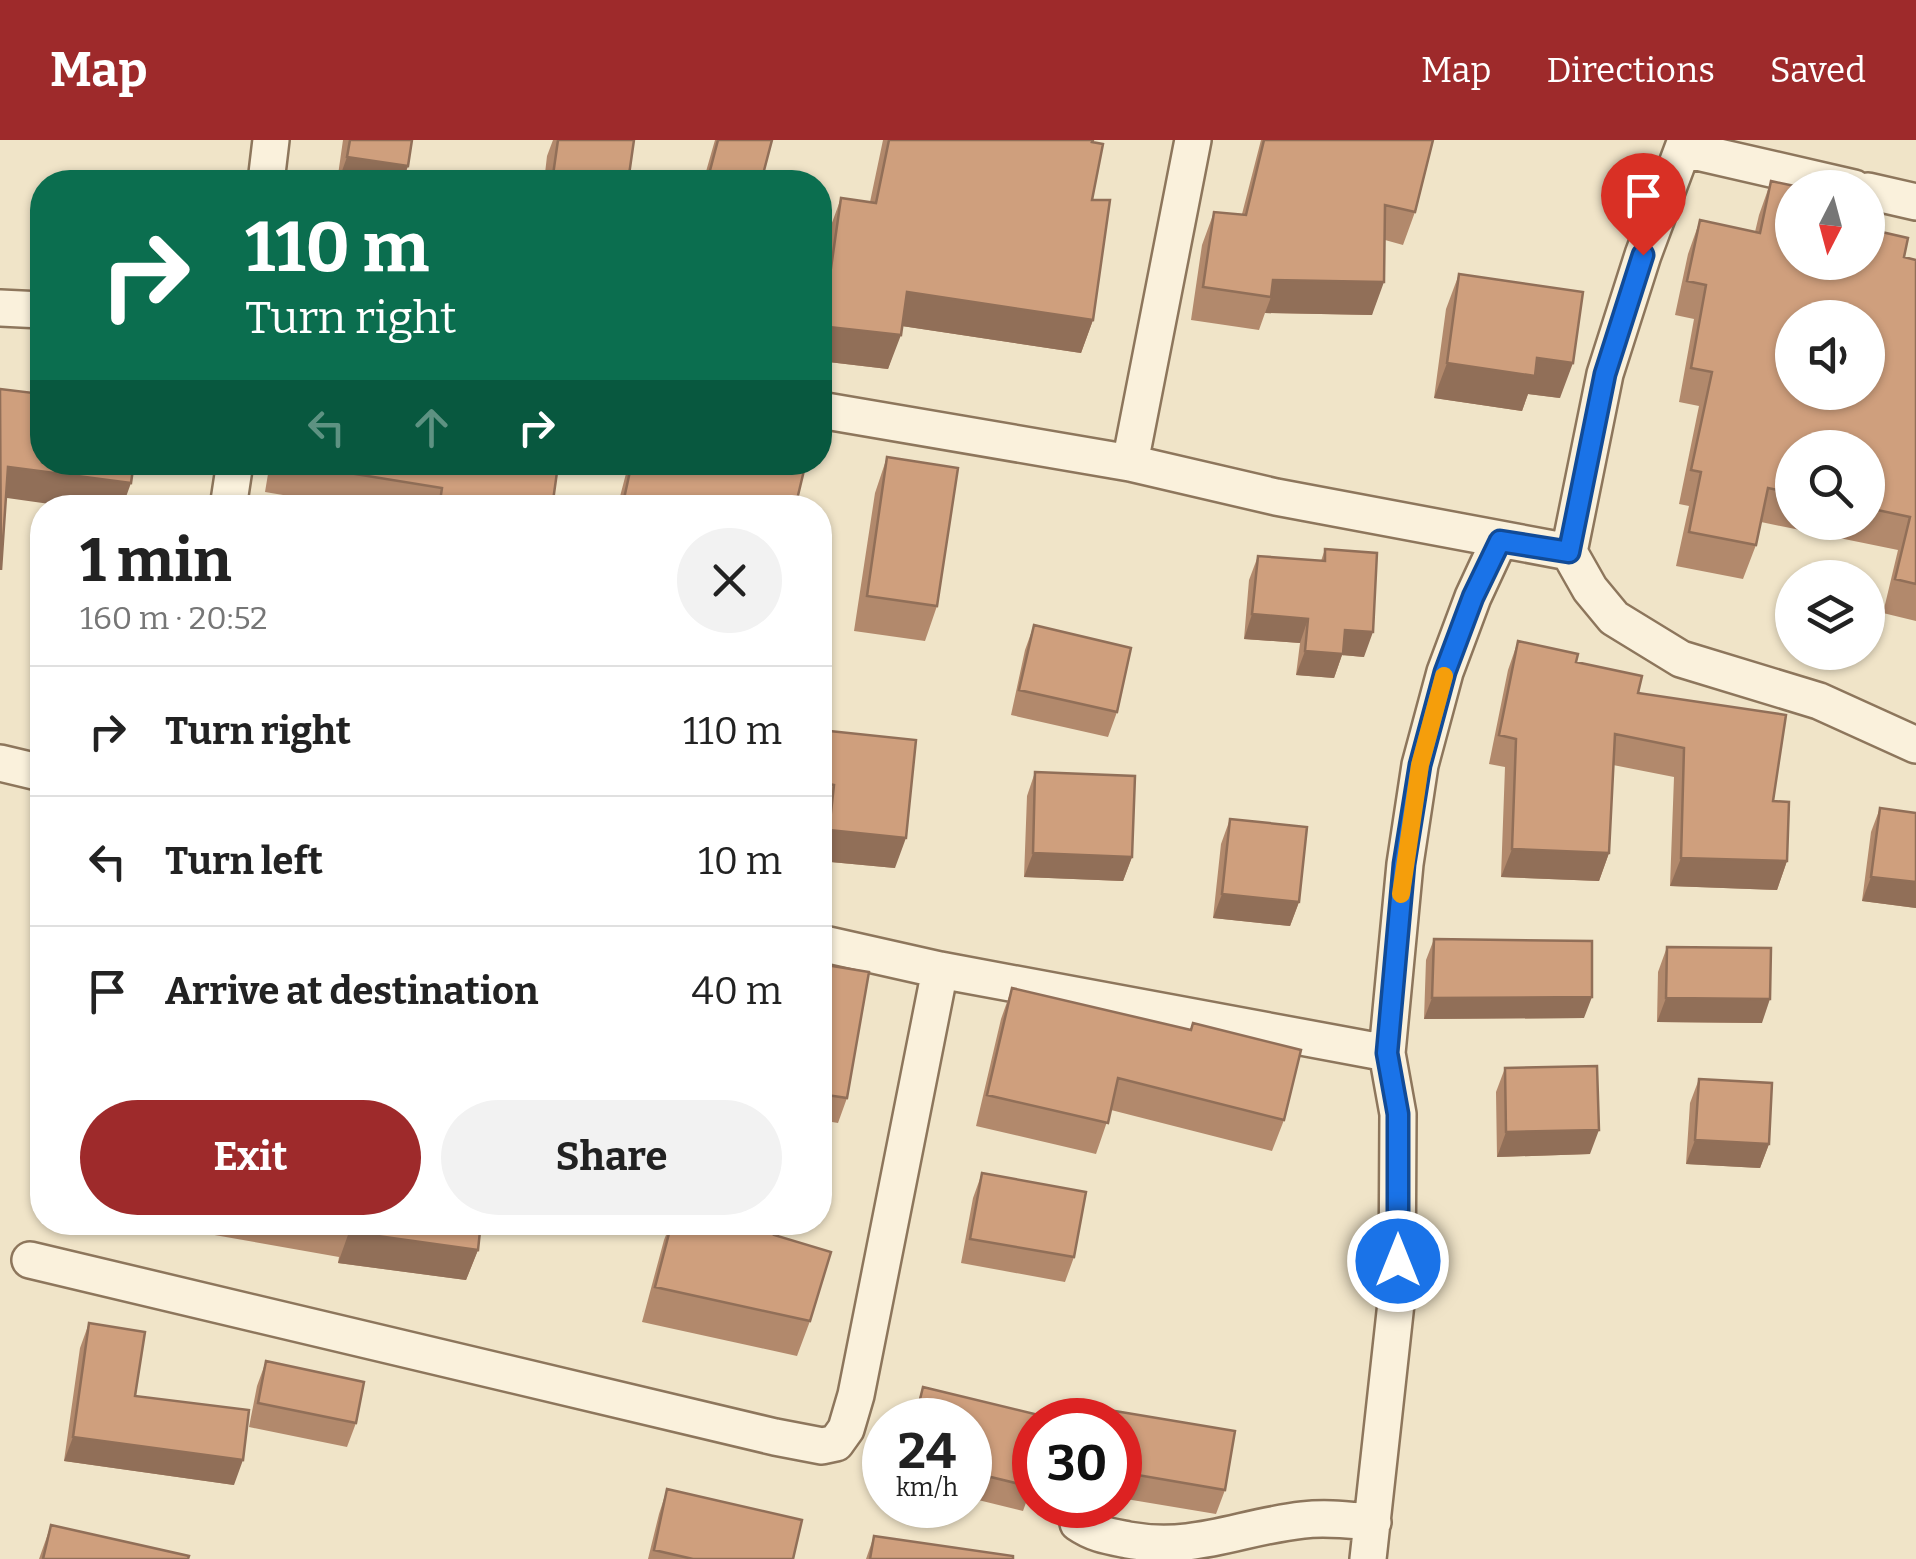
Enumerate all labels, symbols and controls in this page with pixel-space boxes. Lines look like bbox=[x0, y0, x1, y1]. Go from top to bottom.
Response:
text: Map bbox=[50, 41, 147, 99]
text: Map bbox=[1421, 49, 1491, 91]
text: Directions bbox=[1546, 49, 1715, 91]
text: Saved bbox=[1770, 49, 1866, 91]
pin bbox=[1601, 153, 1686, 256]
icon: arrive bbox=[1616, 168, 1671, 223]
north arrow bbox=[1775, 170, 1885, 280]
map controls bbox=[1775, 170, 1885, 670]
text: 110 m bbox=[245, 206, 429, 290]
icon: right bbox=[80, 210, 210, 340]
text: Turn right bbox=[245, 291, 457, 345]
button: sound bbox=[1775, 300, 1885, 410]
icon: left bbox=[299, 400, 354, 455]
icon: ahead bbox=[404, 400, 459, 455]
icon: right bbox=[509, 400, 564, 455]
button: search bbox=[1775, 430, 1885, 540]
text: 1 min bbox=[80, 525, 232, 597]
button: close bbox=[677, 528, 782, 633]
button: layers bbox=[1775, 560, 1885, 670]
text: 160 m · 20:52 bbox=[80, 599, 267, 637]
icon: right bbox=[80, 704, 135, 759]
text: Turn right bbox=[165, 708, 351, 754]
text: 110 m bbox=[683, 708, 782, 754]
icon: left bbox=[80, 834, 135, 889]
text: Turn left bbox=[165, 838, 323, 884]
text: 10 m bbox=[698, 838, 782, 884]
icon: arrive bbox=[80, 964, 135, 1019]
text: Arrive at destination bbox=[165, 968, 538, 1014]
text: 40 m bbox=[692, 968, 782, 1014]
button: Exit bbox=[80, 1100, 421, 1215]
button: Share bbox=[441, 1100, 782, 1215]
position arrow bbox=[1346, 1209, 1450, 1313]
speed limit sign: 30 bbox=[1012, 1398, 1142, 1528]
text: 24 bbox=[898, 1421, 956, 1481]
text: km/h bbox=[896, 1473, 958, 1503]

